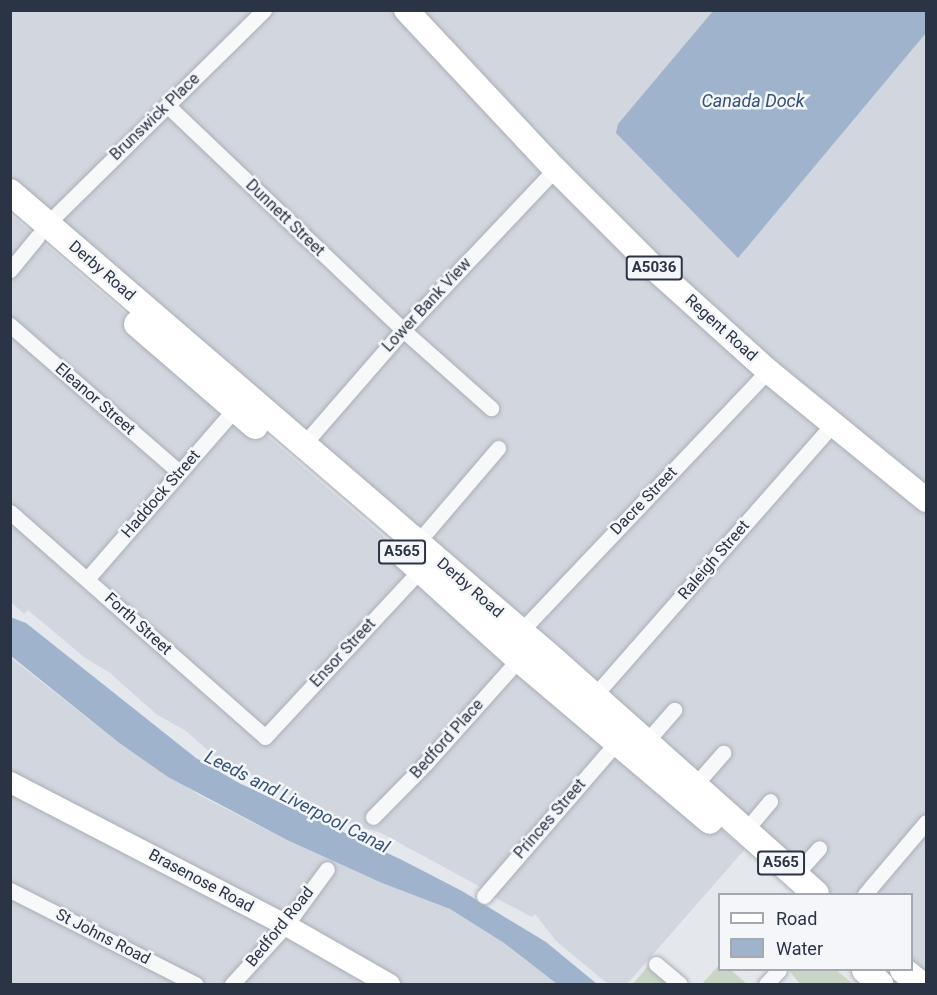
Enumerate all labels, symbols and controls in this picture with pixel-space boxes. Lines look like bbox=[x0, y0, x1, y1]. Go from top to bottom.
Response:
street label: Brunswick Place bbox=[106, 69, 204, 165]
water label: Canada Dock bbox=[701, 90, 805, 112]
street label: Dunnett Street bbox=[242, 176, 328, 260]
street label: Derby Road bbox=[65, 237, 139, 305]
street label: Lower Bank View bbox=[378, 254, 476, 356]
road number: A5036 bbox=[626, 256, 682, 280]
street label: Regent Road bbox=[681, 291, 761, 365]
street label: Eleanor Street bbox=[51, 359, 139, 439]
street label: Haddock Street bbox=[118, 446, 204, 542]
street label: Dacre Street bbox=[607, 463, 681, 539]
street label: Raleigh Street bbox=[674, 516, 754, 604]
road number: A565 bbox=[378, 540, 426, 564]
street label: Derby Road bbox=[433, 554, 507, 622]
street label: Forth Street bbox=[100, 589, 176, 659]
street label: Ensor Street bbox=[306, 615, 380, 691]
street label: Bedford Place bbox=[406, 695, 488, 783]
water label: Leeds and Liverpool Canal bbox=[201, 746, 393, 858]
street label: Princes Street bbox=[510, 775, 590, 863]
street label: Brasenose Road bbox=[145, 845, 257, 917]
road number: A565 bbox=[757, 851, 805, 875]
street label: Bedford Road bbox=[242, 883, 318, 971]
legend bbox=[718, 893, 913, 971]
street label: St Johns Road bbox=[53, 905, 153, 969]
text: Road bbox=[776, 908, 817, 929]
text: Water bbox=[776, 938, 823, 959]

